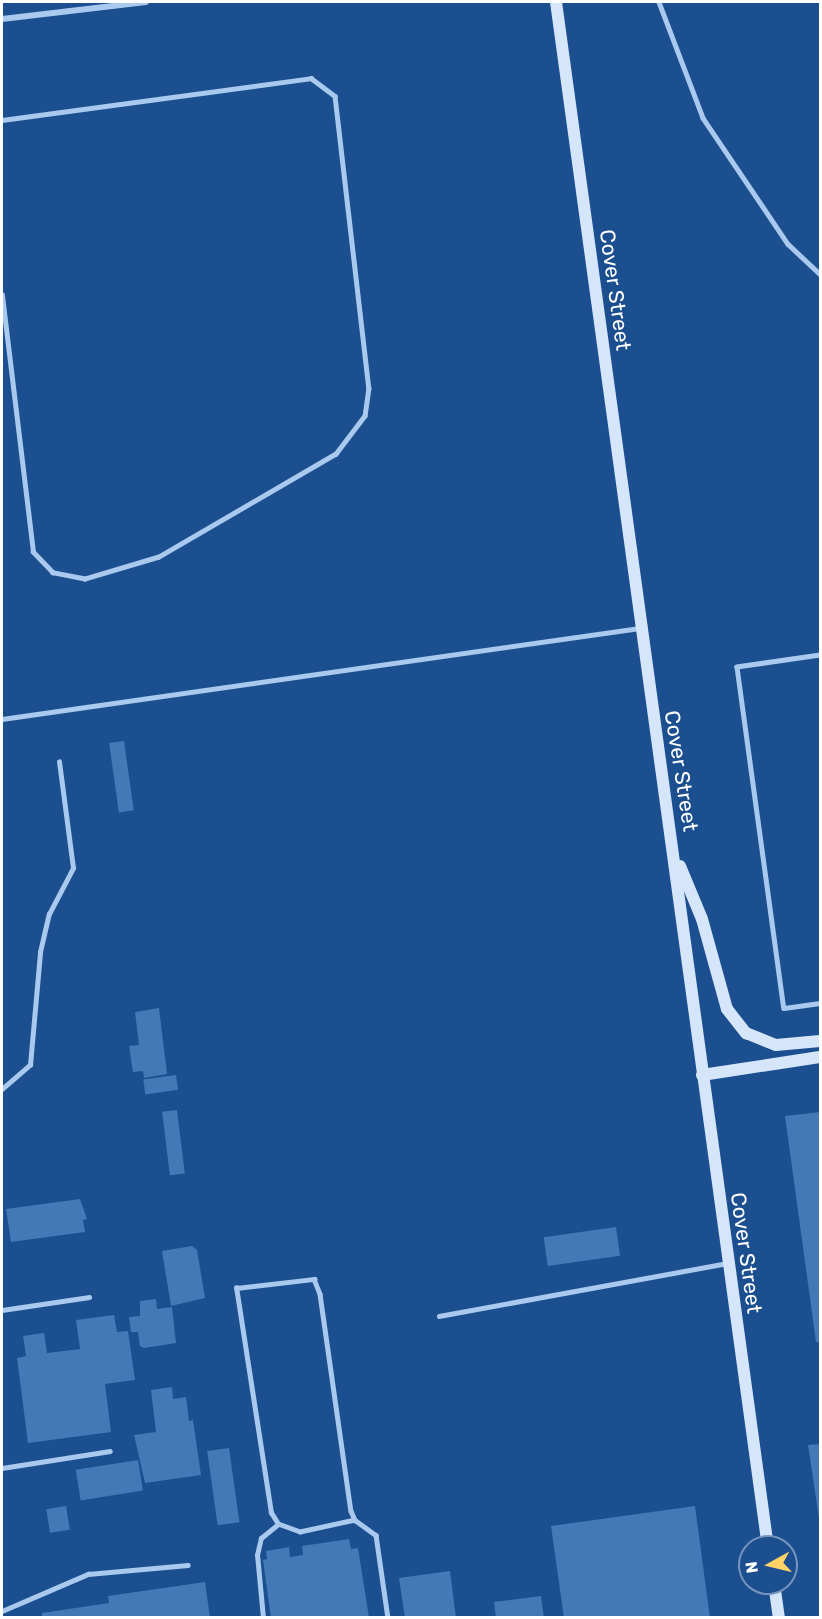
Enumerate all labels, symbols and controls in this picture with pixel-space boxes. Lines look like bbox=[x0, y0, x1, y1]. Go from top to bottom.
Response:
street label: Cover Street bbox=[594, 228, 636, 352]
street label: Cover Street bbox=[659, 709, 703, 833]
street label: Cover Street bbox=[725, 1191, 767, 1315]
north arrow bbox=[738, 1535, 798, 1595]
text: N bbox=[741, 1560, 762, 1574]

